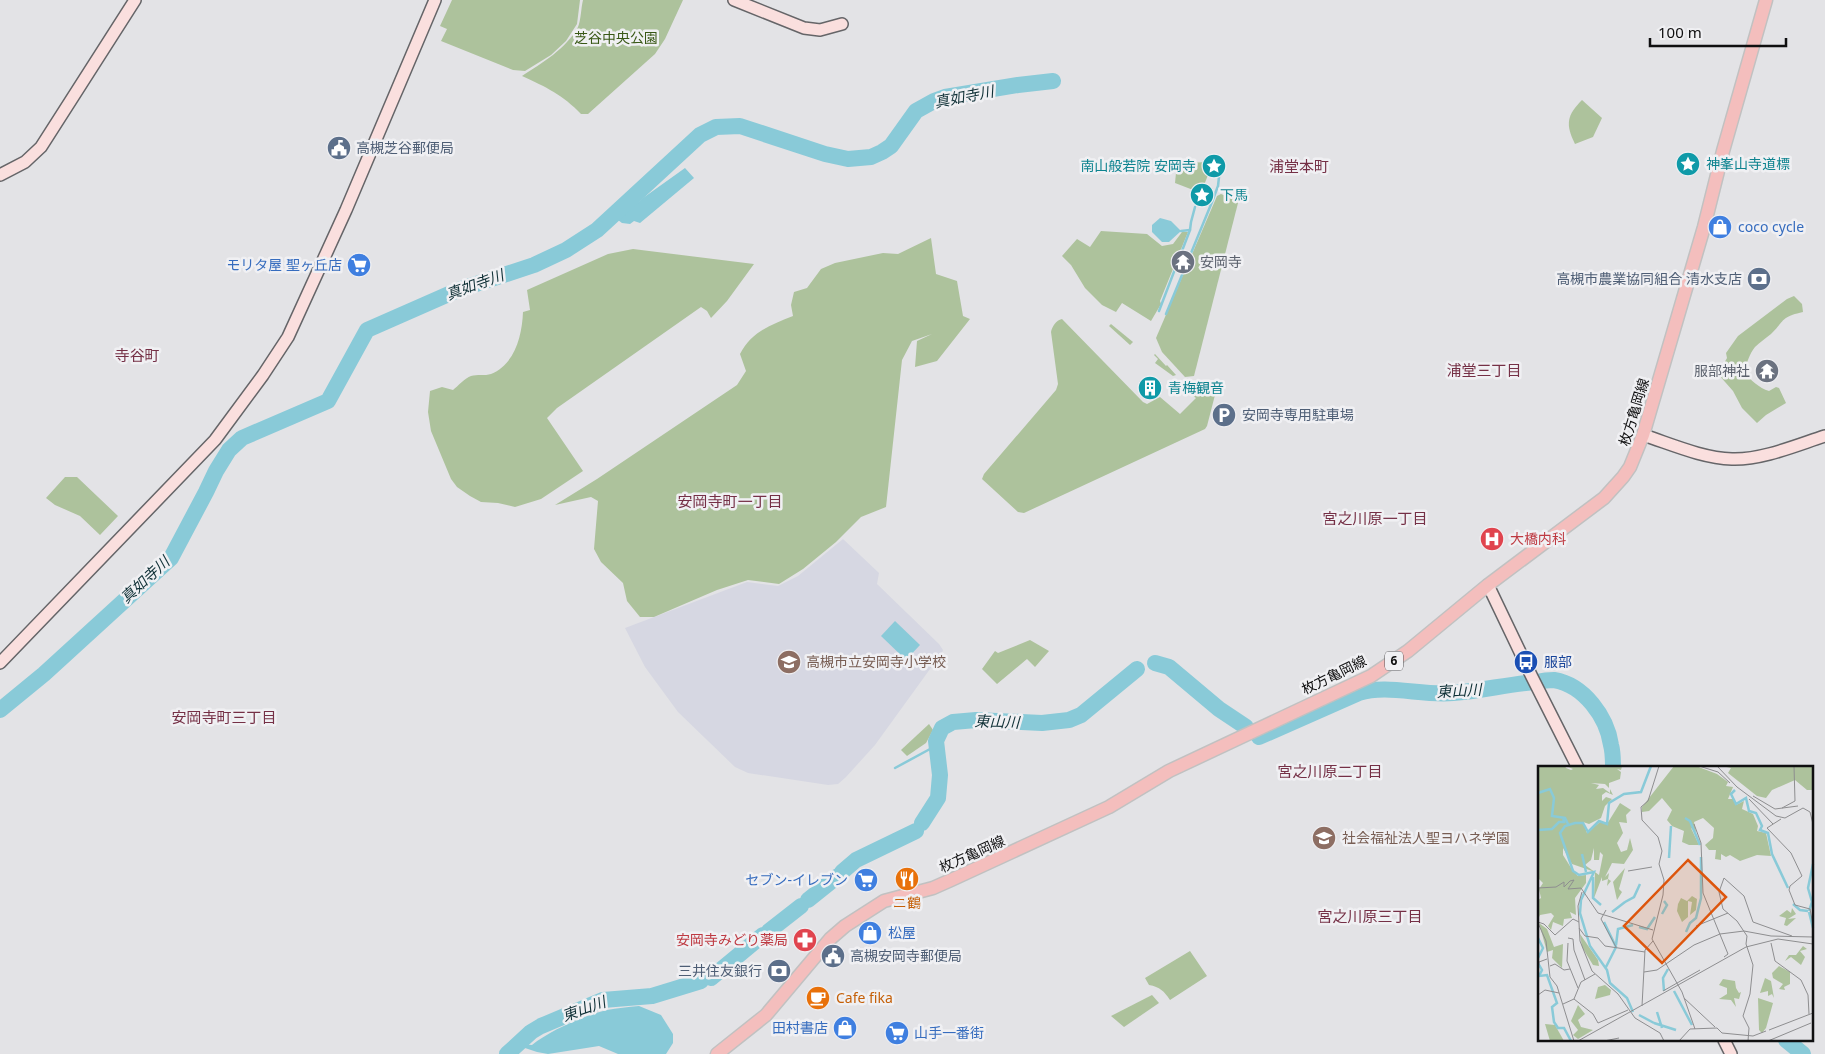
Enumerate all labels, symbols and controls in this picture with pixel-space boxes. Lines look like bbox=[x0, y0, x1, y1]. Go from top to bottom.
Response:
scale bar bbox=[1650, 15, 1786, 47]
text: 100 m bbox=[1658, 22, 1702, 42]
park label: 芝谷中央公園 bbox=[574, 28, 658, 47]
water label: 真如寺川 bbox=[932, 80, 997, 112]
public building icon: 高槻芝谷郵便局 bbox=[326, 135, 352, 161]
place label: 高槻芝谷郵便局 bbox=[356, 138, 454, 157]
place icon: 神峯山寺道標 bbox=[1675, 151, 1701, 177]
place icon: 南山般若院 安岡寺 bbox=[1201, 153, 1227, 179]
place label: 神峯山寺道標 bbox=[1706, 154, 1790, 173]
place label: 南山般若院 安岡寺 bbox=[1080, 156, 1196, 175]
district label: 浦堂本町 bbox=[1269, 156, 1329, 176]
place icon: 下馬 bbox=[1189, 182, 1215, 208]
place label: 下馬 bbox=[1220, 185, 1248, 204]
shop icon: coco cycle bbox=[1707, 214, 1733, 240]
place label: coco cycle bbox=[1738, 217, 1804, 236]
temple icon: 安岡寺 bbox=[1170, 249, 1196, 275]
supermarket icon: モリタ屋 聖ヶ丘店 bbox=[346, 252, 372, 278]
place label: 安岡寺 bbox=[1200, 252, 1242, 271]
place label: モリタ屋 聖ヶ丘店 bbox=[226, 255, 342, 274]
water label: 真如寺川 bbox=[443, 264, 508, 304]
bank icon: 高槻市農業協同組合 清水支店 bbox=[1746, 266, 1772, 292]
place label: 高槻市農業協同組合 清水支店 bbox=[1556, 269, 1742, 288]
district label: 寺谷町 bbox=[114, 345, 160, 365]
temple icon: 服部神社 bbox=[1754, 358, 1780, 384]
district label: 浦堂三丁目 bbox=[1446, 360, 1522, 380]
place label: 服部神社 bbox=[1694, 361, 1750, 380]
building icon: 青梅観音 bbox=[1137, 375, 1163, 401]
street label: 枚方亀岡線 bbox=[1614, 376, 1653, 448]
place label: 青梅観音 bbox=[1168, 378, 1224, 397]
parking icon: 安岡寺専用駐車場 bbox=[1211, 402, 1237, 428]
place label: 安岡寺専用駐車場 bbox=[1242, 405, 1354, 424]
district label: 安岡寺町一丁目 bbox=[677, 491, 783, 511]
district label: 宮之川原一丁目 bbox=[1322, 508, 1428, 528]
hospital icon: 大橋内科 bbox=[1479, 526, 1505, 552]
place label: 大橋内科 bbox=[1510, 529, 1566, 548]
water label: 真如寺川 bbox=[116, 550, 175, 607]
school or university icon: 高槻市立安岡寺小学校 bbox=[776, 649, 802, 675]
bus stop icon: 服部 bbox=[1513, 649, 1539, 675]
street label: 枚方亀岡線 bbox=[1298, 651, 1369, 698]
road number: 6 bbox=[1385, 651, 1403, 670]
place label: 高槻市立安岡寺小学校 bbox=[806, 652, 946, 671]
place label: 服部 bbox=[1544, 652, 1572, 671]
water label: 東山川 bbox=[1436, 679, 1484, 701]
district label: 安岡寺町三丁目 bbox=[171, 707, 277, 727]
water label: 東山川 bbox=[974, 710, 1022, 732]
district label: 宮之川原二丁目 bbox=[1277, 761, 1383, 781]
inset map bbox=[1538, 766, 1812, 1042]
school or university icon: 社会福祉法人聖ヨハネ学園 bbox=[1311, 825, 1337, 851]
place label: 社会福祉法人聖ヨハネ学園 bbox=[1342, 828, 1510, 847]
street label: 枚方亀岡線 bbox=[936, 831, 1008, 876]
restaurant icon: ニ鶴 bbox=[894, 866, 920, 892]
supermarket icon: セブン-イレブン bbox=[853, 867, 879, 893]
place label: セブン-イレブン bbox=[745, 870, 848, 889]
place label: ニ鶴 bbox=[893, 893, 921, 912]
district label: 宮之川原三丁目 bbox=[1317, 906, 1423, 926]
shop icon: 松屋 bbox=[857, 920, 883, 946]
place label: 松屋 bbox=[888, 923, 916, 942]
pharmacy icon: 安岡寺みどり薬局 bbox=[792, 927, 818, 953]
place label: 安岡寺みどり薬局 bbox=[676, 930, 788, 949]
public building icon: 高槻安岡寺郵便局 bbox=[820, 943, 846, 969]
place label: 高槻安岡寺郵便局 bbox=[850, 946, 962, 965]
bank icon: 三井住友銀行 bbox=[766, 958, 792, 984]
place label: 三井住友銀行 bbox=[678, 961, 762, 980]
cafe icon: Cafe fika bbox=[805, 985, 831, 1011]
place label: Cafe fika bbox=[836, 988, 893, 1007]
water label: 東山川 bbox=[559, 990, 610, 1025]
shop icon: 田村書店 bbox=[832, 1015, 858, 1041]
place label: 田村書店 bbox=[772, 1018, 828, 1037]
supermarket icon: 山手一番街 bbox=[884, 1020, 910, 1046]
place label: 山手一番街 bbox=[914, 1023, 984, 1042]

